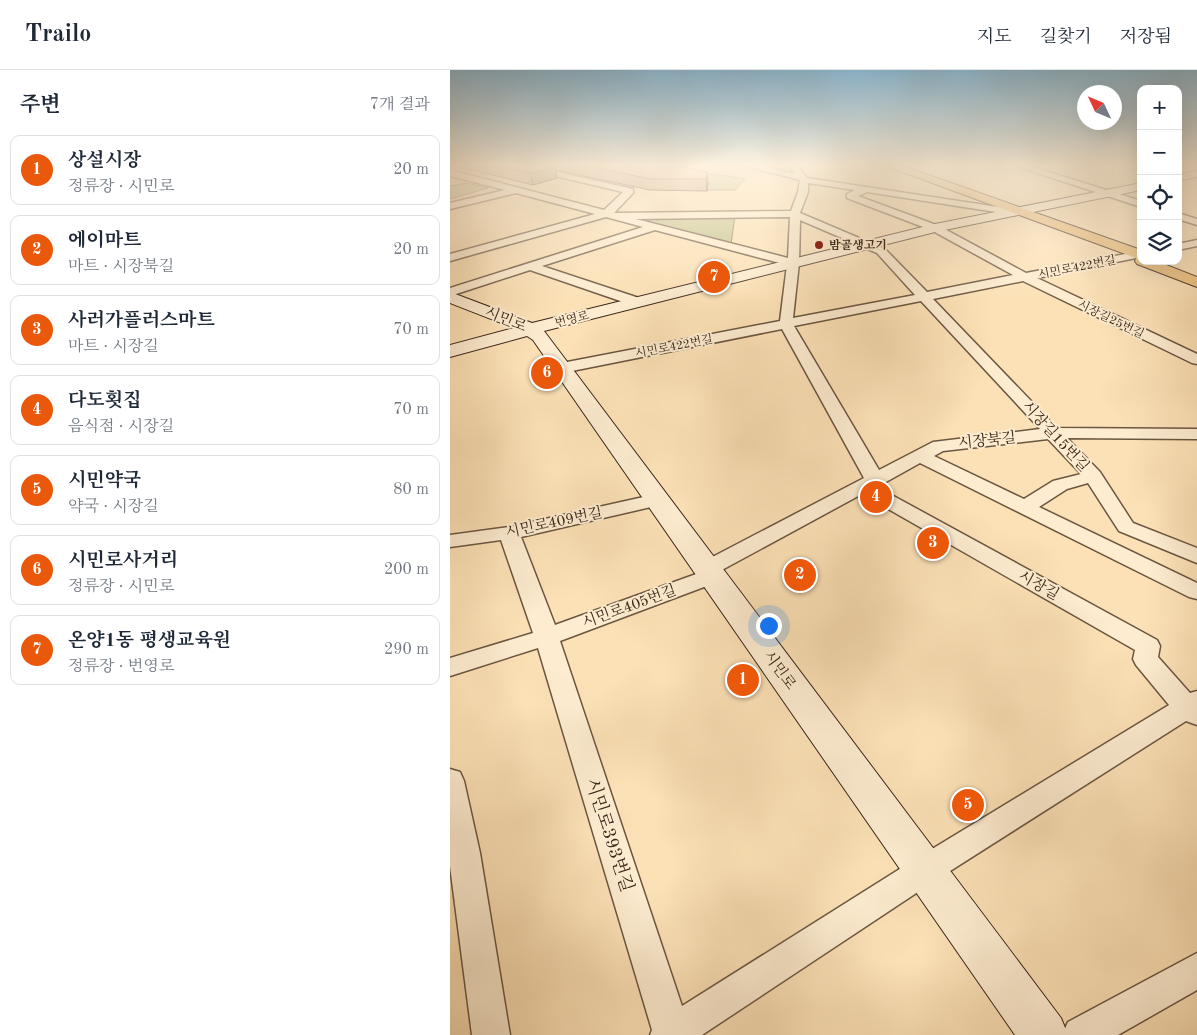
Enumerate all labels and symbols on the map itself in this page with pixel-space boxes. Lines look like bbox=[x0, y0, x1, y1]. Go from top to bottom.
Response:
north arrow bbox=[1077, 85, 1122, 130]
place label: 밤골생고기 bbox=[829, 238, 887, 252]
marker: 밤골생고기 bbox=[813, 239, 825, 251]
street label: 시민로422번길 bbox=[1037, 254, 1117, 281]
pin: 7 bbox=[698, 258, 730, 296]
street label: 시장길25번길 bbox=[1076, 298, 1146, 341]
street label: 시민로 bbox=[482, 303, 530, 336]
street label: 번영로 bbox=[554, 309, 591, 330]
street label: 시민로422번길 bbox=[634, 333, 714, 360]
pin: 6 bbox=[531, 354, 563, 392]
street label: 시장길15번길 bbox=[1019, 398, 1092, 475]
street label: 시장북길 bbox=[957, 428, 1017, 452]
pin: 4 bbox=[860, 478, 892, 516]
street label: 시민로409번길 bbox=[504, 504, 604, 541]
pin: 3 bbox=[917, 524, 949, 562]
pin: 2 bbox=[784, 556, 816, 594]
street label: 시장길 bbox=[1016, 567, 1062, 603]
street label: 시민로405번길 bbox=[580, 582, 678, 631]
your location bbox=[756, 613, 782, 639]
street label: 시민로 bbox=[760, 648, 800, 693]
pin: 1 bbox=[727, 661, 759, 699]
street label: 시민로393번길 bbox=[582, 776, 637, 894]
pin: 5 bbox=[952, 786, 984, 824]

